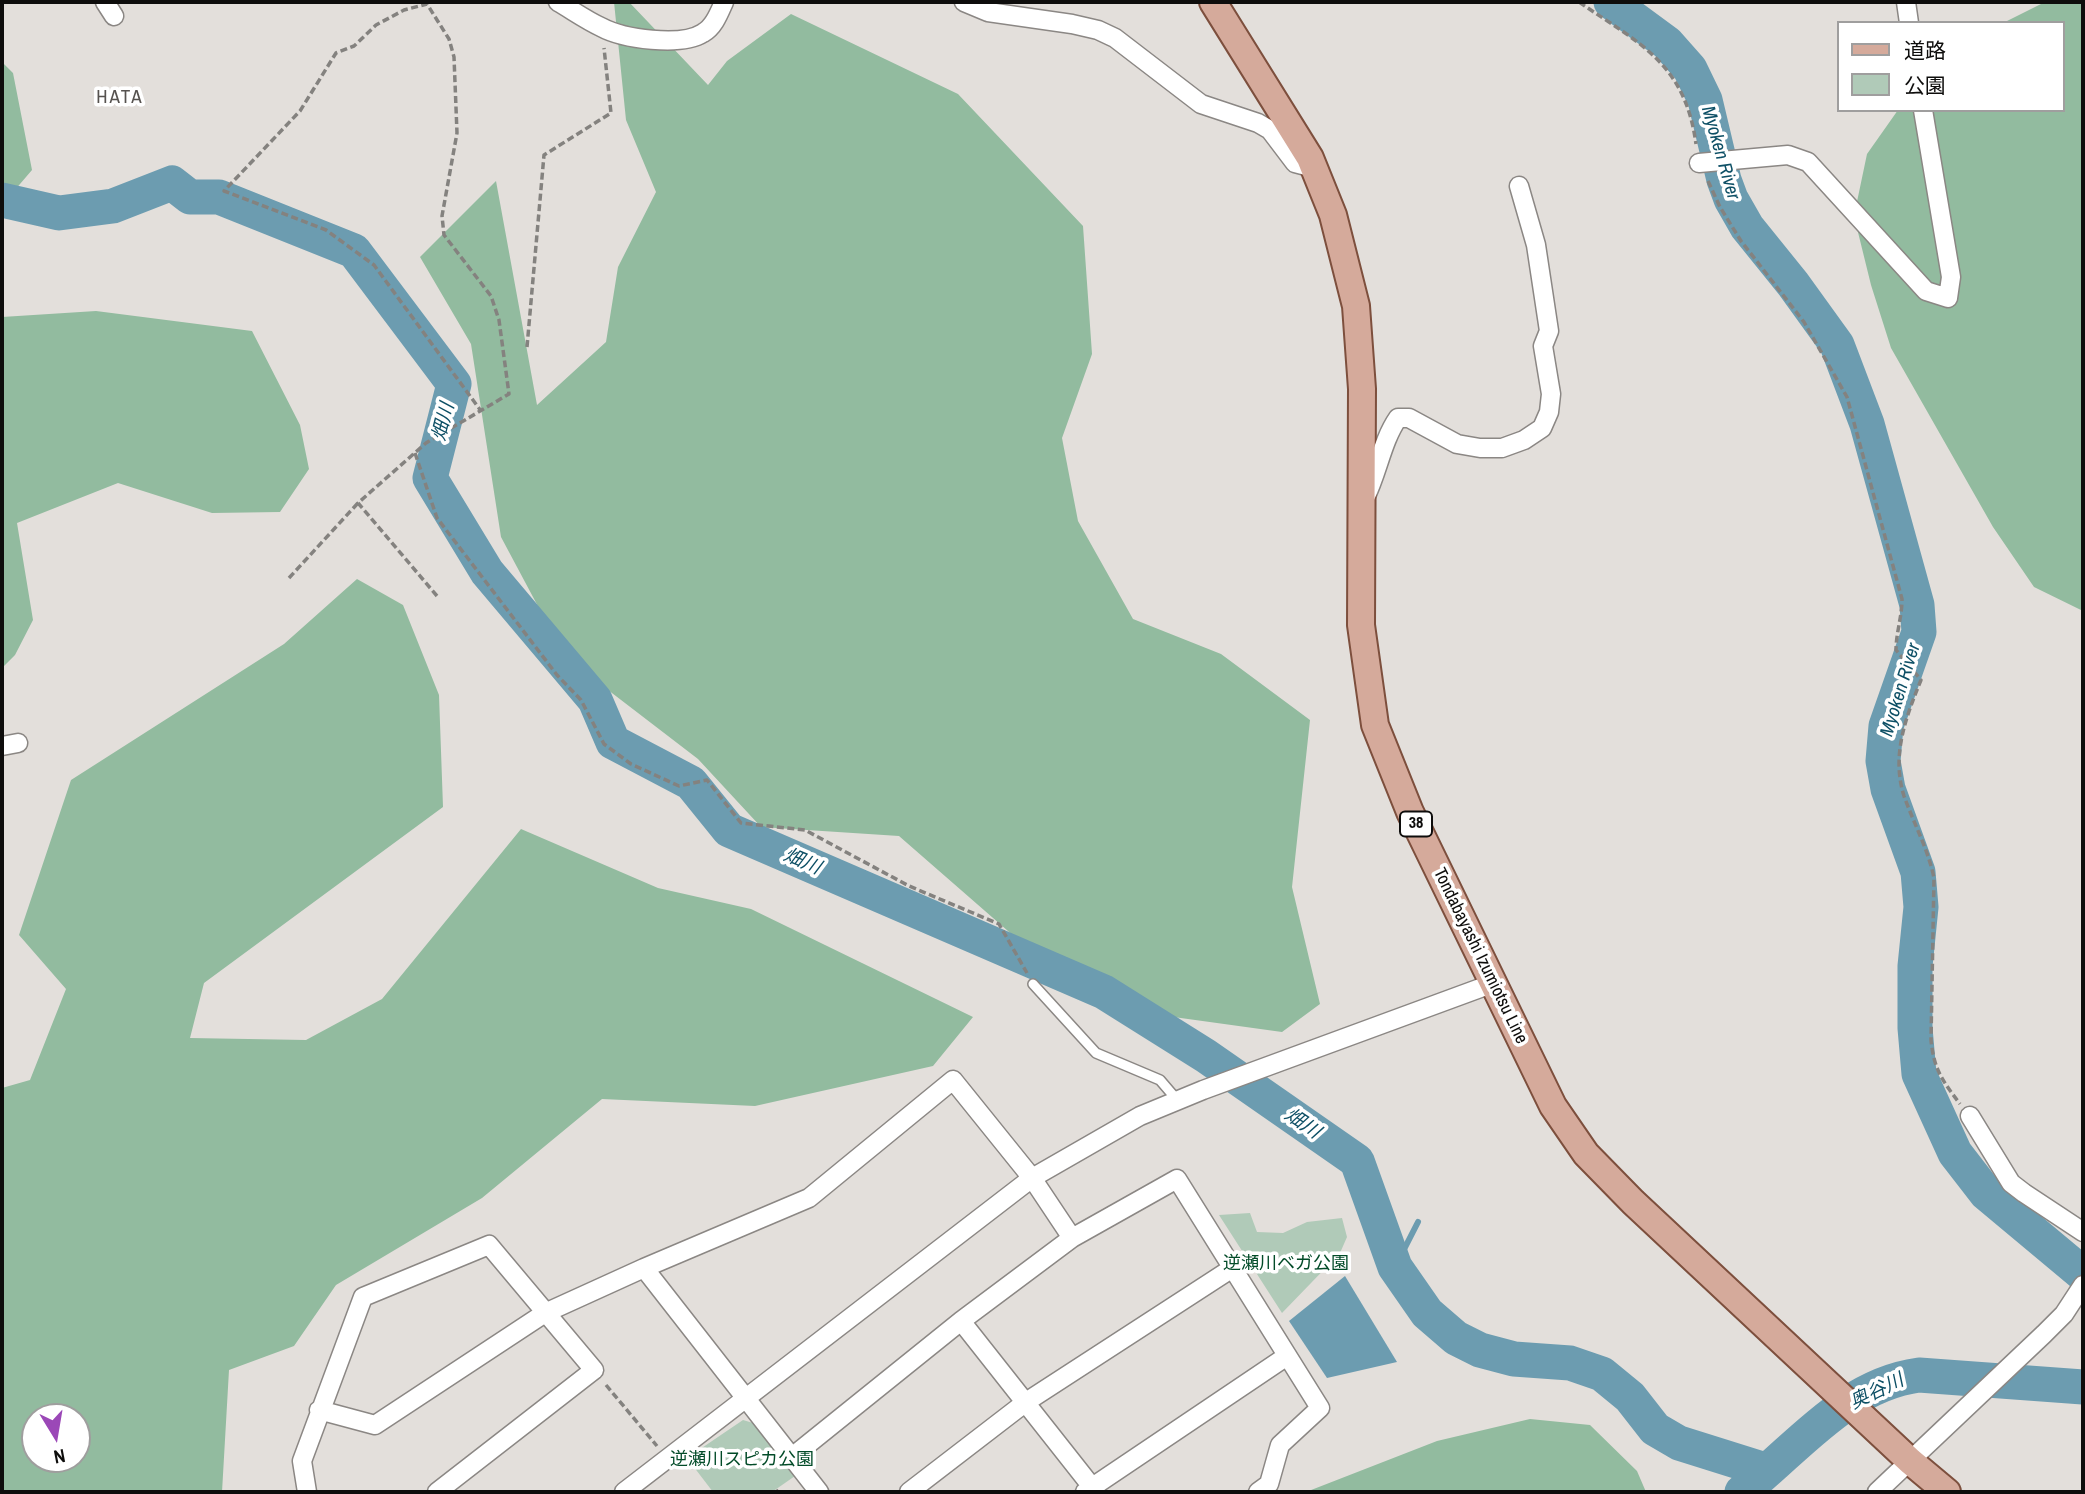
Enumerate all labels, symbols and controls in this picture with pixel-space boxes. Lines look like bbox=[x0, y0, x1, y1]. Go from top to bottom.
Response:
legend bbox=[1836, 21, 2064, 112]
text: 道路 bbox=[1904, 36, 1946, 65]
text: 公園 bbox=[1904, 71, 1946, 100]
district label: HATA bbox=[97, 87, 143, 109]
water label: Myoken River bbox=[1696, 104, 1744, 202]
water label: 畑川 bbox=[428, 401, 460, 443]
water label: Myoken River bbox=[1876, 641, 1926, 739]
road number: 38 bbox=[1400, 811, 1432, 836]
water label: 畑川 bbox=[780, 844, 824, 880]
street label: Tondabayashi Izumiotsu Line bbox=[1428, 865, 1532, 1047]
water label: 畑川 bbox=[1280, 1104, 1324, 1144]
park label: 逆瀬川ベガ公園 bbox=[1223, 1253, 1349, 1275]
water label: 奥谷川 bbox=[1846, 1369, 1908, 1415]
north arrow bbox=[21, 1403, 91, 1473]
text: N bbox=[52, 1443, 68, 1470]
park label: 逆瀬川スピカ公園 bbox=[670, 1449, 814, 1471]

